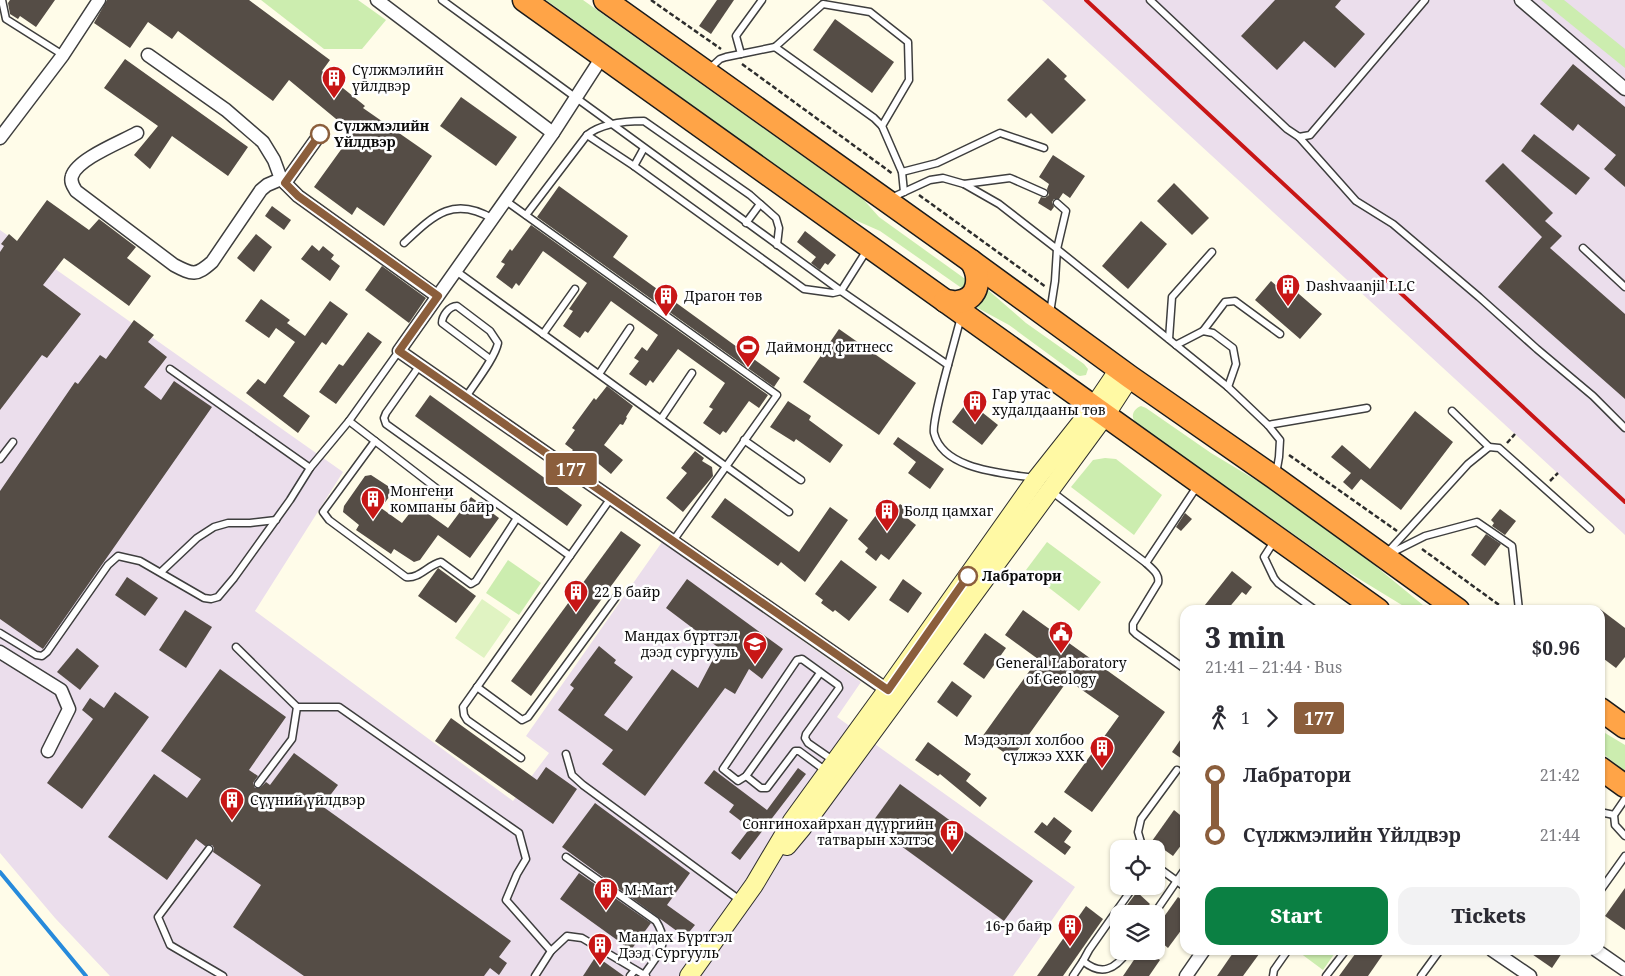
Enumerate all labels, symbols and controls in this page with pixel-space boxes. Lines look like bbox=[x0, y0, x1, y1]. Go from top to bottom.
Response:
place label: Сүлжмэлийн үйлдвэр bbox=[352, 60, 444, 95]
building icon: Сүлжмэлийн үйлдвэр bbox=[321, 65, 347, 99]
place label: Сүлжмэлийн Үйлдвэр bbox=[334, 116, 430, 151]
marker: Сүлжмэлийн Үйлдвэр bbox=[310, 124, 330, 144]
building icon: Dashvaanjil LLC bbox=[1275, 273, 1301, 307]
place label: Dashvaanjil LLC bbox=[1306, 276, 1415, 295]
building icon: Драгон төв bbox=[653, 283, 679, 317]
place label: Драгон төв bbox=[684, 286, 763, 305]
sports icon: Даймонд фитнесс bbox=[735, 334, 761, 368]
place label: Даймонд фитнесс bbox=[766, 337, 893, 356]
place label: Гар утас худалдааны төв bbox=[992, 384, 1106, 419]
building icon: Гар утас худалдааны төв bbox=[962, 389, 988, 423]
line badge: 177 bbox=[542, 453, 600, 485]
text: 177 bbox=[556, 457, 586, 481]
place label: Монгени компаны байр bbox=[390, 481, 494, 516]
building icon: Монгени компаны байр bbox=[360, 486, 386, 520]
building icon: Болд цамхаг bbox=[874, 498, 900, 532]
place label: Болд цамхаг bbox=[904, 501, 994, 520]
marker: Лабратори bbox=[958, 566, 978, 586]
place label: Лабратори bbox=[982, 566, 1062, 585]
building icon: 22 Б байр bbox=[563, 579, 589, 613]
place label: 22 Б байр bbox=[594, 582, 660, 601]
text: 3 min bbox=[1205, 618, 1285, 656]
public building icon: General Laboratory of Geology bbox=[1048, 620, 1074, 654]
place label: Мандах бүртгэл дээд сургууль bbox=[624, 626, 738, 661]
school or university icon: Мандах бүртгэл дээд сургууль bbox=[742, 631, 768, 665]
text: $0.96 bbox=[1531, 635, 1580, 661]
place label: General Laboratory of Geology bbox=[995, 653, 1127, 688]
text: 21:41 – 21:44 · Bus bbox=[1205, 656, 1342, 678]
icon: walk bbox=[1205, 704, 1233, 732]
icon: forward bbox=[1258, 704, 1286, 732]
text: 177 bbox=[1304, 706, 1334, 730]
text: 1 bbox=[1241, 707, 1250, 729]
place label: Мэдээлэл холбоо сүлжээ ХХК bbox=[964, 730, 1084, 765]
building icon: Мэдээлэл холбоо сүлжээ ХХК bbox=[1089, 735, 1115, 769]
text: Лабратори bbox=[1243, 762, 1351, 788]
text: 21:42 bbox=[1540, 764, 1580, 786]
building icon: Сүүний үйлдвэр bbox=[219, 787, 245, 821]
place label: Сүүний үйлдвэр bbox=[250, 790, 365, 809]
place label: Сонгинохайрхан дүүргийн татварын хэлтэс bbox=[742, 814, 934, 849]
building icon: Сонгинохайрхан дүүргийн татварын хэлтэс bbox=[939, 819, 965, 853]
text: Сүлжмэлийн Үйлдвэр bbox=[1243, 822, 1461, 848]
text: 21:44 bbox=[1540, 824, 1580, 846]
map controls bbox=[1110, 840, 1165, 960]
button: locate bbox=[1110, 840, 1165, 895]
building icon: M-Mart bbox=[593, 877, 619, 911]
place label: M-Mart bbox=[624, 880, 674, 899]
button: Start bbox=[1205, 887, 1388, 945]
button: Tickets bbox=[1398, 887, 1580, 945]
button: layers bbox=[1110, 905, 1165, 960]
building icon: 16-р байр bbox=[1057, 913, 1083, 947]
place label: 16-р байр bbox=[985, 916, 1052, 935]
place label: Мандах Бүртгэл Дээд Сургууль bbox=[618, 927, 733, 962]
building icon: Мандах Бүртгэл Дээд Сургууль bbox=[587, 932, 613, 966]

